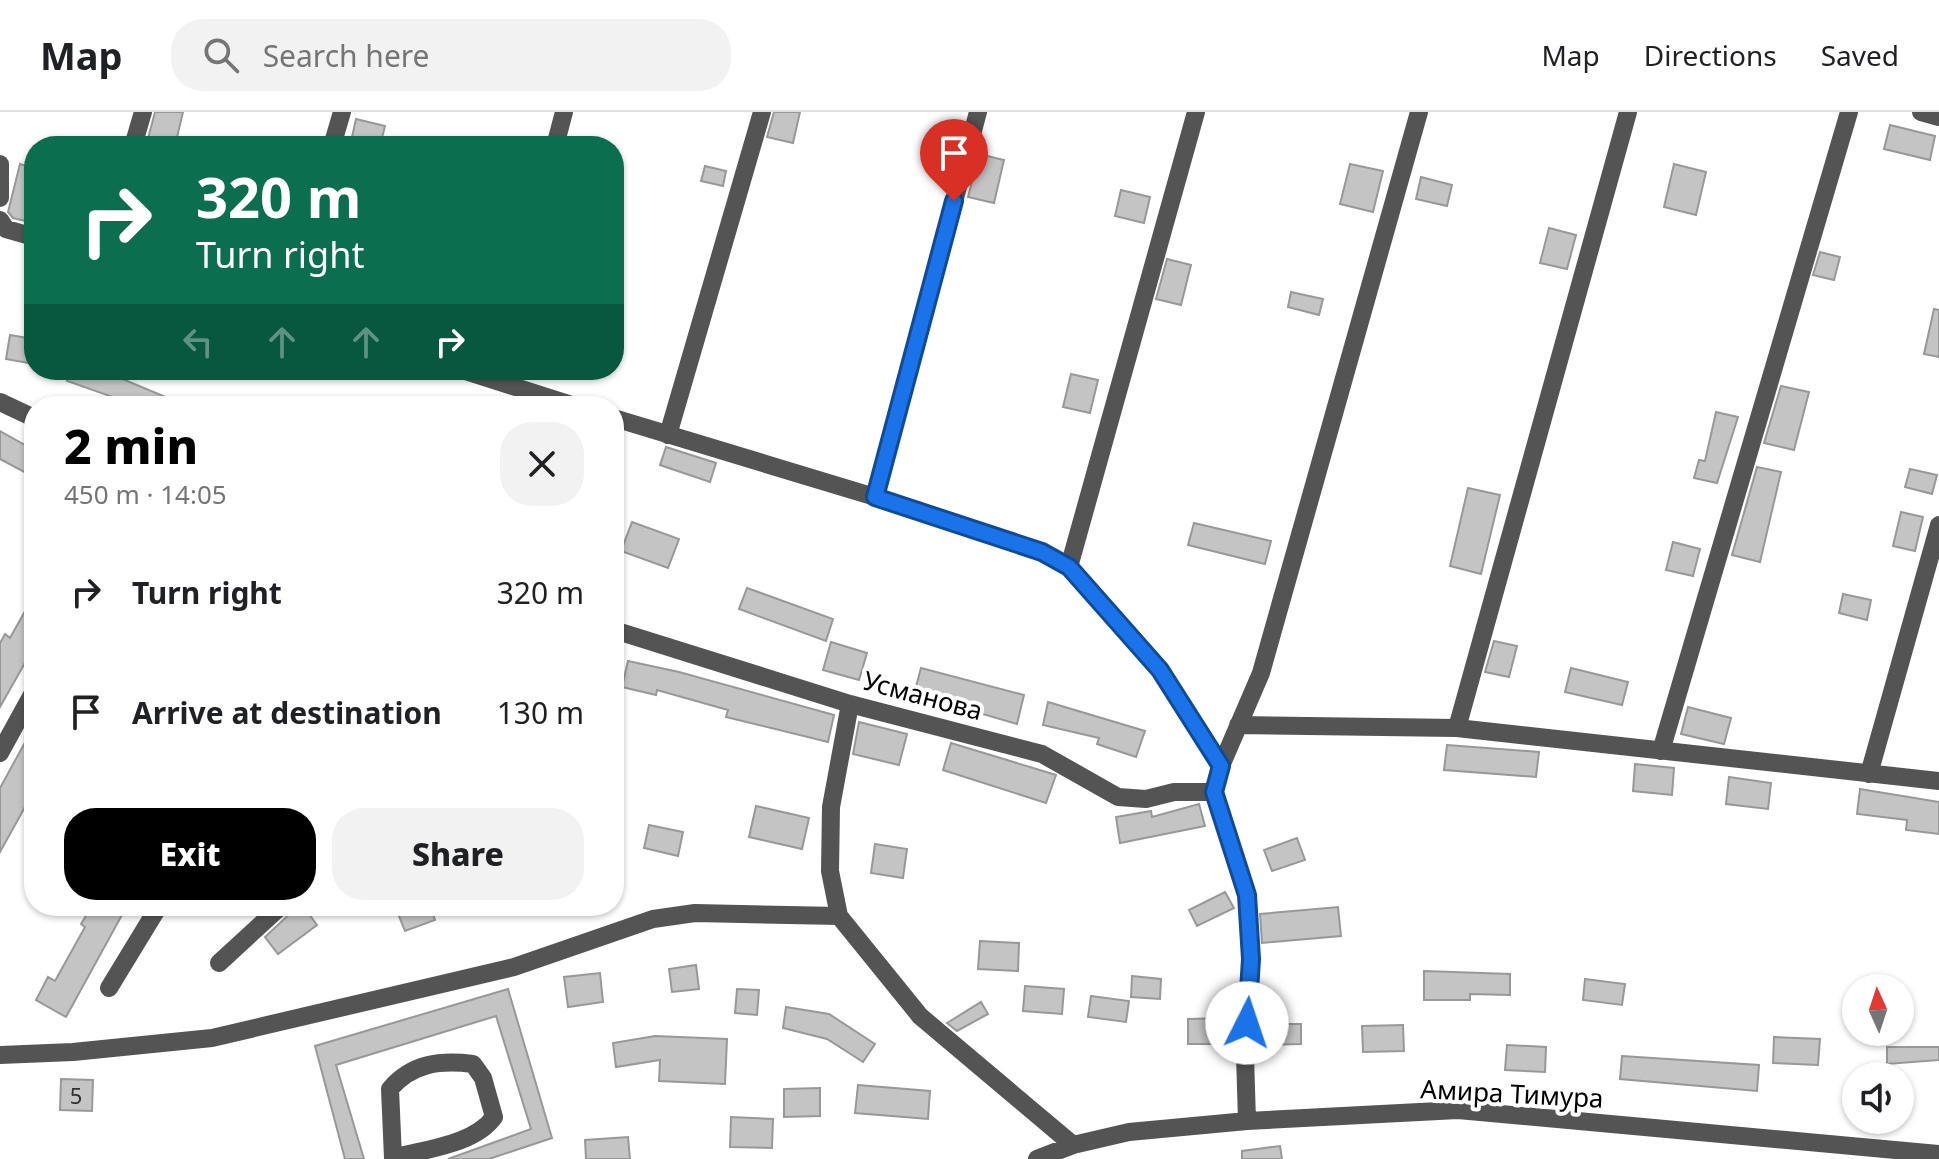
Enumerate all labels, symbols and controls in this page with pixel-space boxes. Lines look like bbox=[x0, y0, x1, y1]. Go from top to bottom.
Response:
search box bbox=[171, 19, 731, 91]
text: Map bbox=[40, 29, 123, 81]
icon: search bbox=[199, 33, 243, 77]
text: Search here bbox=[263, 35, 430, 76]
text: Map bbox=[1541, 36, 1600, 74]
text: Directions bbox=[1644, 36, 1777, 74]
text: Saved bbox=[1821, 36, 1899, 74]
pin bbox=[920, 119, 988, 201]
icon: arrive bbox=[932, 131, 976, 175]
text: 320 m bbox=[196, 158, 361, 234]
icon: right bbox=[64, 168, 168, 272]
text: Turn right bbox=[196, 230, 364, 279]
icon: left bbox=[176, 320, 220, 364]
icon: ahead bbox=[260, 320, 304, 364]
icon: ahead bbox=[344, 320, 388, 364]
icon: right bbox=[428, 320, 472, 364]
text: 2 min bbox=[64, 413, 198, 478]
button: close bbox=[500, 422, 584, 506]
text: 450 m · 14:05 bbox=[64, 476, 227, 512]
icon: right bbox=[64, 570, 108, 614]
text: Turn right bbox=[132, 572, 282, 613]
text: 320 m bbox=[497, 572, 584, 613]
street label: Усманова bbox=[859, 662, 987, 728]
icon: arrive bbox=[64, 690, 108, 734]
text: Arrive at destination bbox=[132, 692, 442, 733]
text: 130 m bbox=[497, 692, 584, 733]
button: Exit bbox=[64, 808, 316, 900]
button: Share bbox=[332, 808, 584, 900]
north arrow bbox=[1842, 974, 1914, 1046]
map controls bbox=[1842, 974, 1914, 1134]
position arrow bbox=[1205, 981, 1289, 1065]
button: sound bbox=[1842, 1062, 1914, 1134]
street label: Амира Тимура bbox=[1420, 1070, 1604, 1116]
house number: 5 bbox=[70, 1080, 82, 1110]

